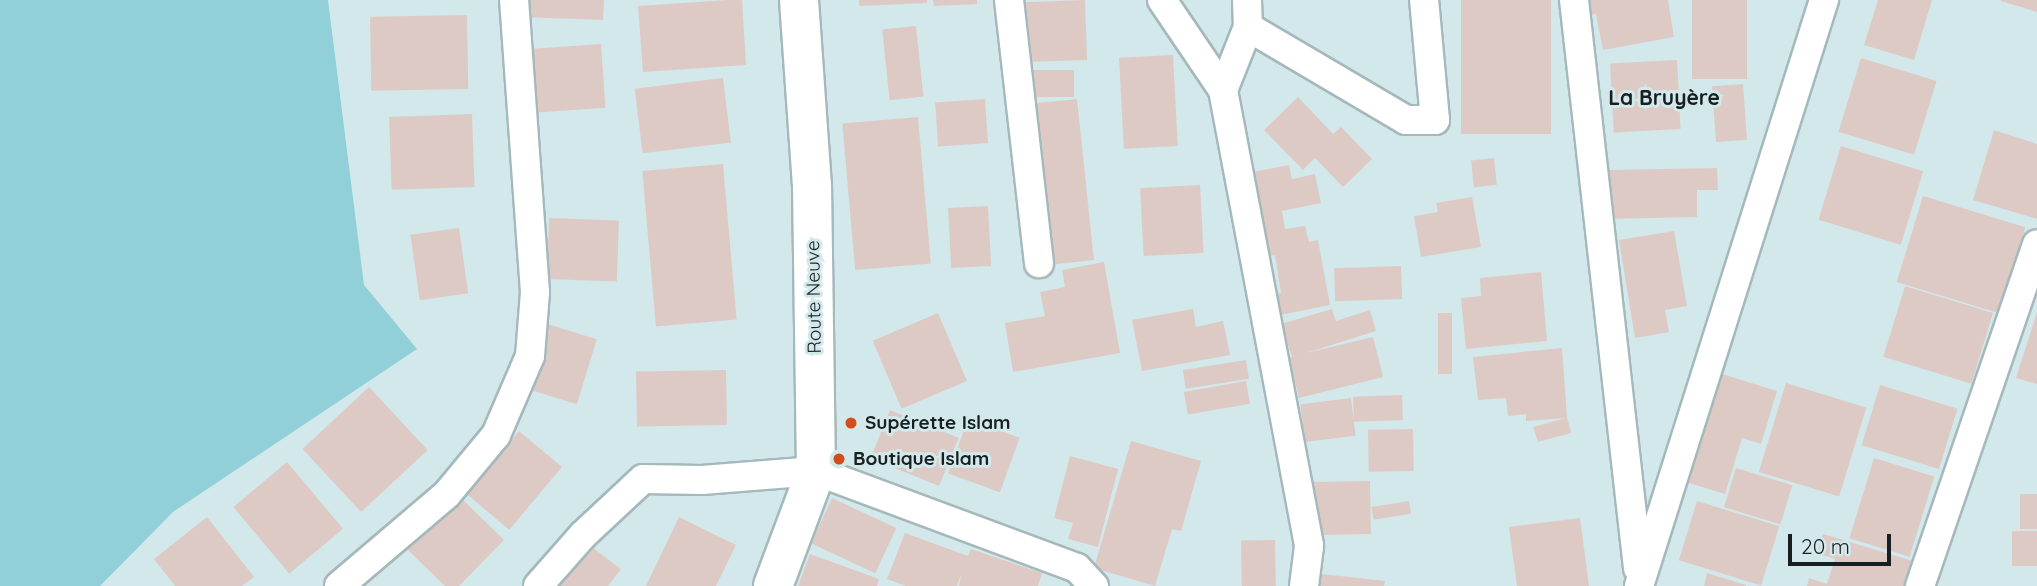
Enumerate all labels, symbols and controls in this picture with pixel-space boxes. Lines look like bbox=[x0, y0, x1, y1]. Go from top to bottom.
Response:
district label: La Bruyère bbox=[1608, 84, 1720, 110]
street label: Route Neuve bbox=[802, 240, 826, 354]
place label: Supérette Islam bbox=[865, 412, 1011, 434]
marker: Supérette Islam bbox=[843, 415, 859, 431]
place label: Boutique Islam bbox=[853, 448, 989, 470]
marker: Boutique Islam bbox=[831, 451, 847, 467]
scale bar bbox=[1792, 520, 1895, 564]
text: 20 m bbox=[1801, 533, 1850, 559]

